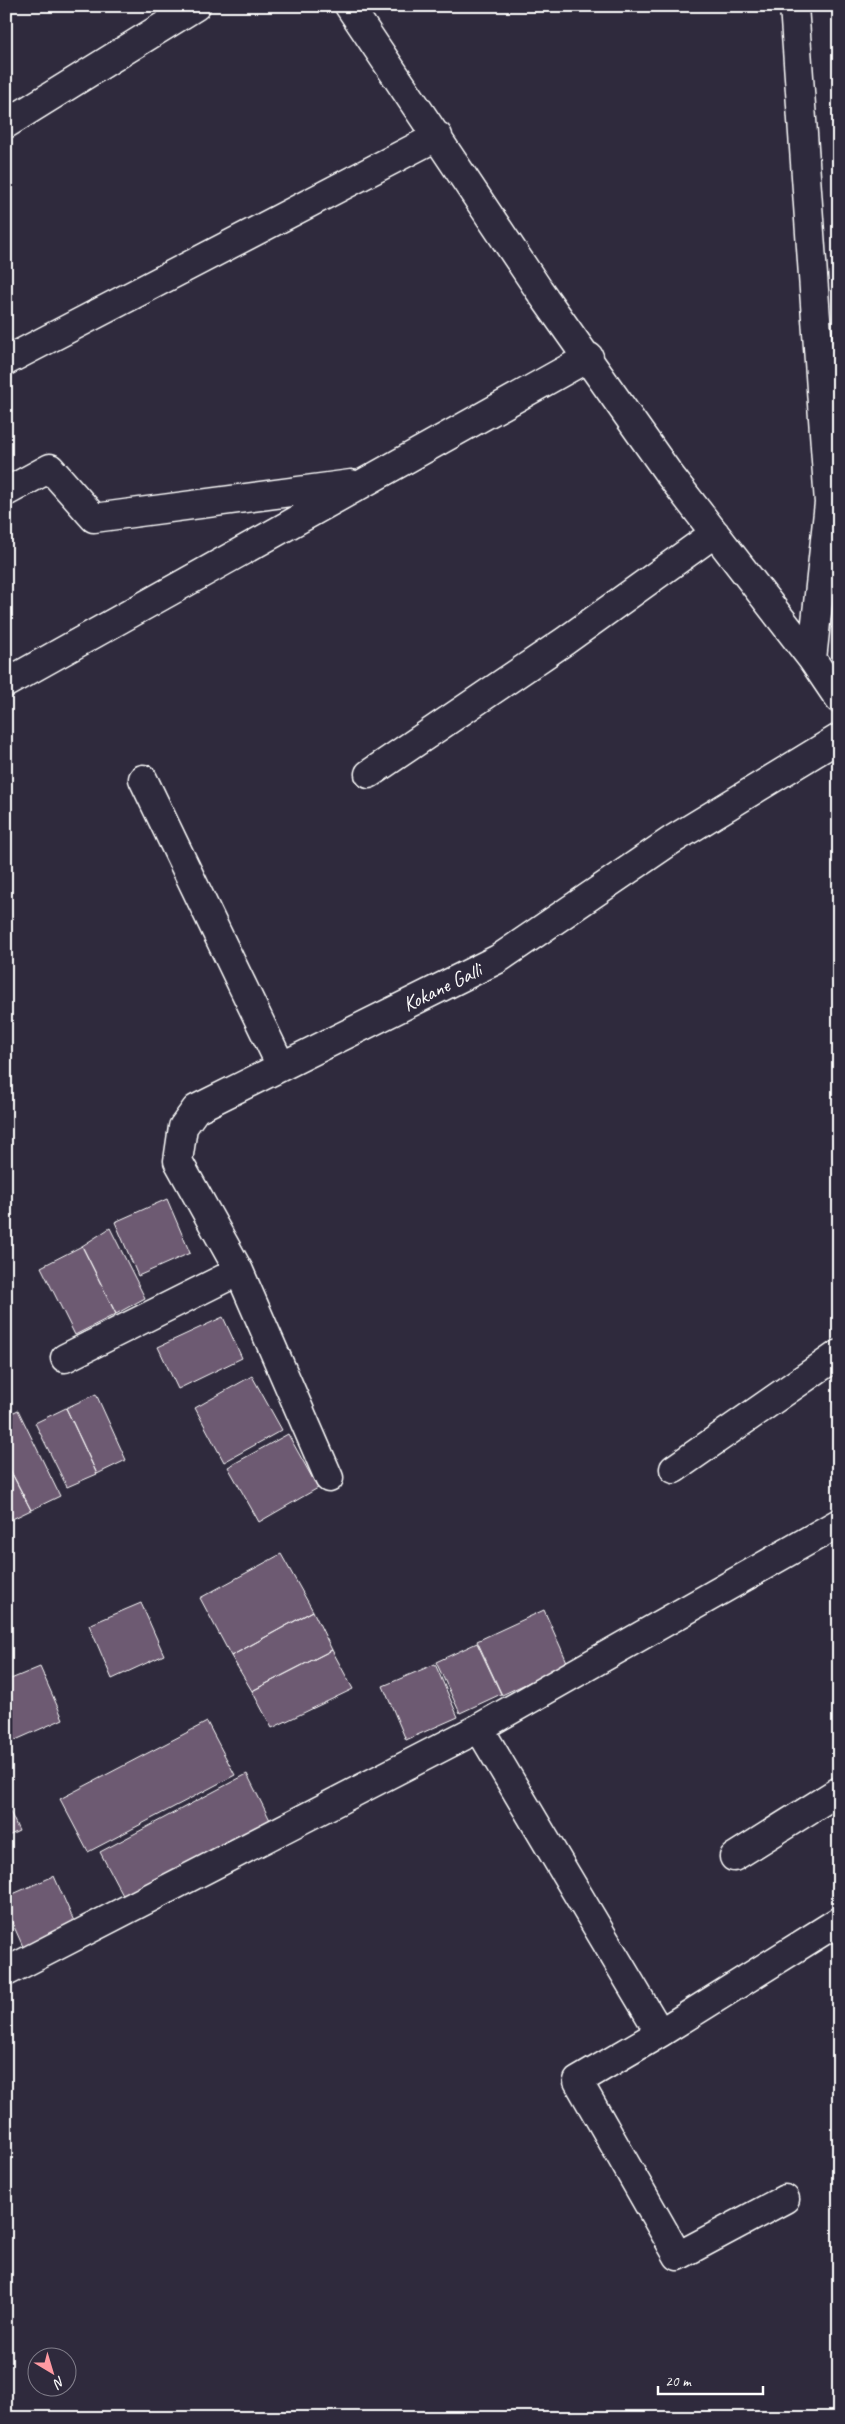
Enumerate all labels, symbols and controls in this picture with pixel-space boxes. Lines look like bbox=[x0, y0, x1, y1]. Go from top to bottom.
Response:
street label: Kokane Galli bbox=[398, 955, 489, 1017]
north arrow bbox=[28, 2346, 78, 2396]
scale bar bbox=[658, 2364, 762, 2396]
text: N bbox=[49, 2372, 68, 2393]
text: 20 m bbox=[665, 2372, 692, 2391]

